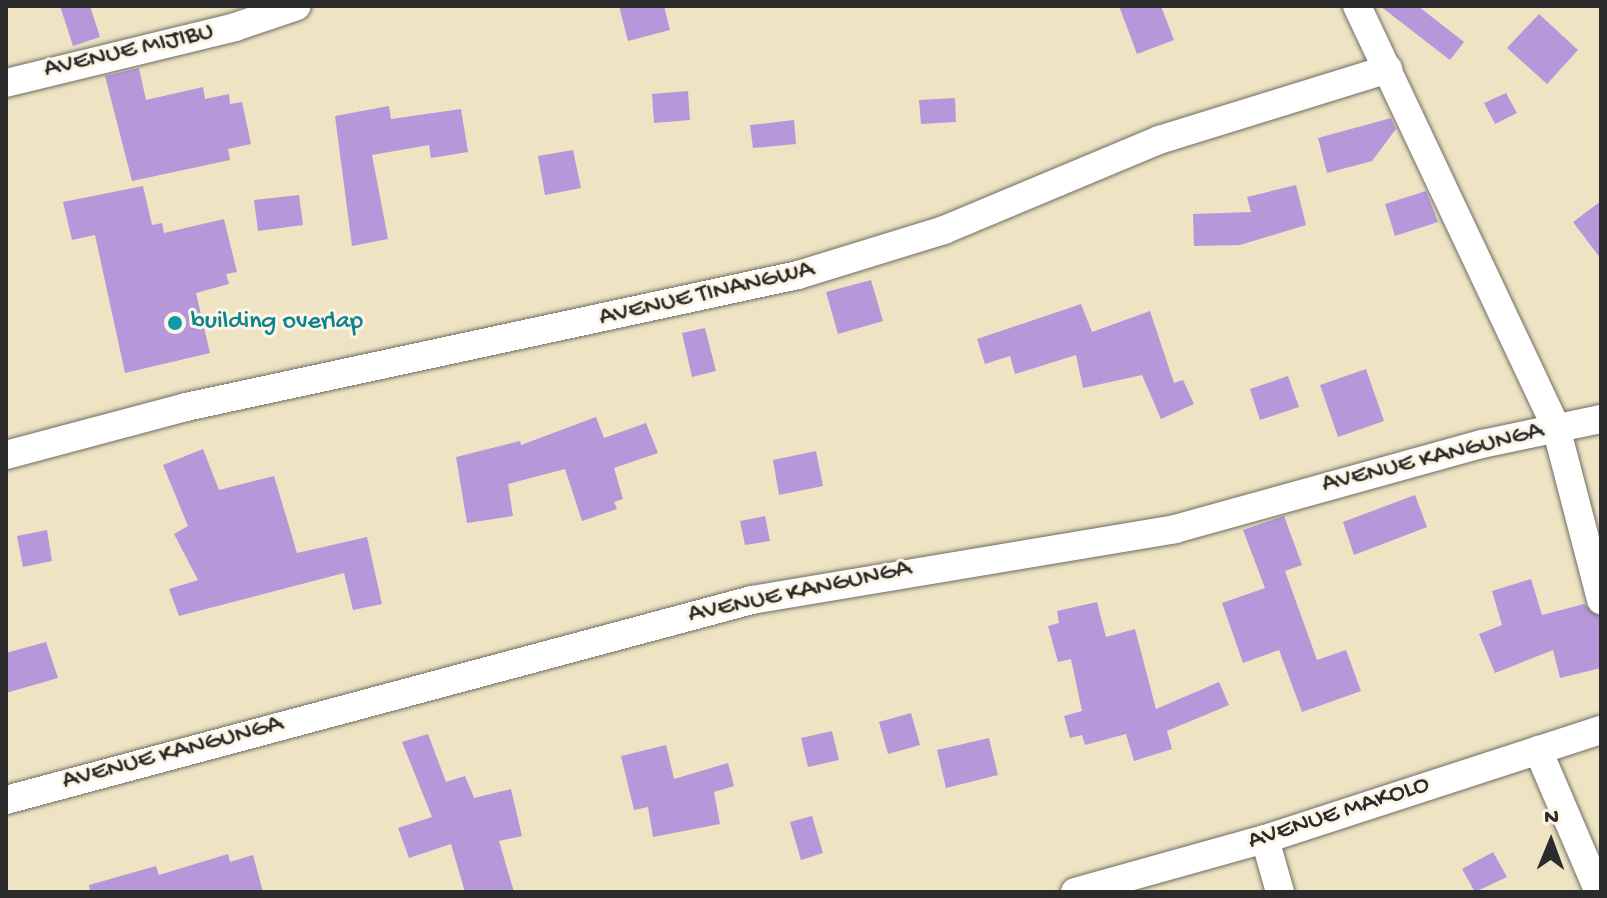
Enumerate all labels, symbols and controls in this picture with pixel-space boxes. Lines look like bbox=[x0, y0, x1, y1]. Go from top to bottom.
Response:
street label: AVENUE MIJIBU bbox=[41, 17, 217, 87]
street label: AVENUE TINANGWA bbox=[596, 255, 818, 335]
place label: building overlap bbox=[191, 307, 363, 339]
marker: building overlap bbox=[166, 314, 184, 332]
street label: AVENUE KANGUNGA bbox=[1319, 416, 1547, 502]
street label: AVENUE KANGUNGA bbox=[686, 554, 914, 632]
street label: AVENUE KANGUNGA bbox=[59, 710, 287, 798]
street label: AVENUE MAKOLO bbox=[1244, 770, 1434, 858]
north arrow bbox=[1511, 802, 1591, 882]
text: N bbox=[1544, 805, 1559, 831]

